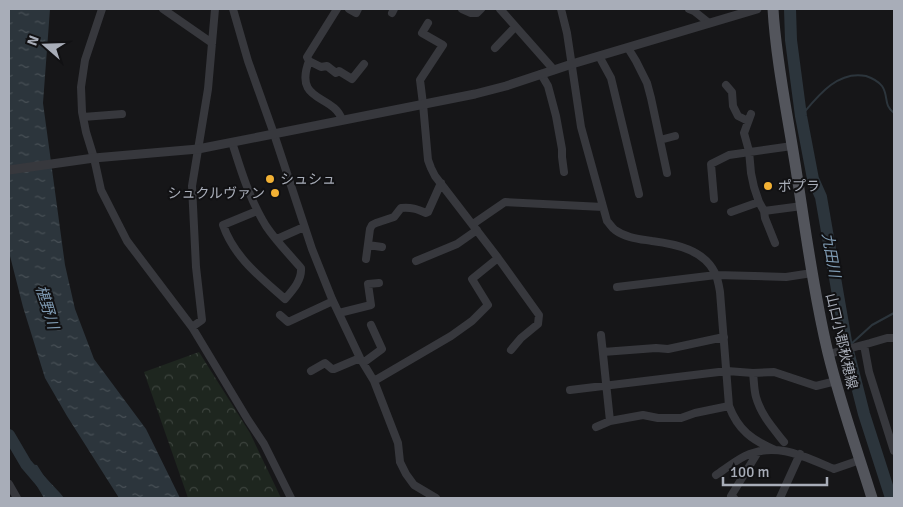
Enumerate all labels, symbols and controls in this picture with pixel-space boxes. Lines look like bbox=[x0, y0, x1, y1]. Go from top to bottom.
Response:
north arrow bbox=[20, 20, 70, 70]
text: N bbox=[24, 33, 43, 48]
place label: シュシュ bbox=[280, 171, 336, 188]
marker: シュシュ bbox=[264, 173, 276, 185]
place label: ポプラ bbox=[778, 178, 820, 195]
marker: ポプラ bbox=[762, 180, 774, 192]
place label: シュクルヴァン bbox=[167, 185, 265, 202]
marker: シュクルヴァン bbox=[269, 187, 281, 199]
water label: 九田川 bbox=[818, 231, 844, 281]
water label: 椹野川 bbox=[32, 283, 63, 333]
street label: 山口小郡秋穂線 bbox=[822, 291, 861, 391]
scale bar bbox=[723, 454, 827, 486]
text: 100 m bbox=[730, 463, 770, 481]

